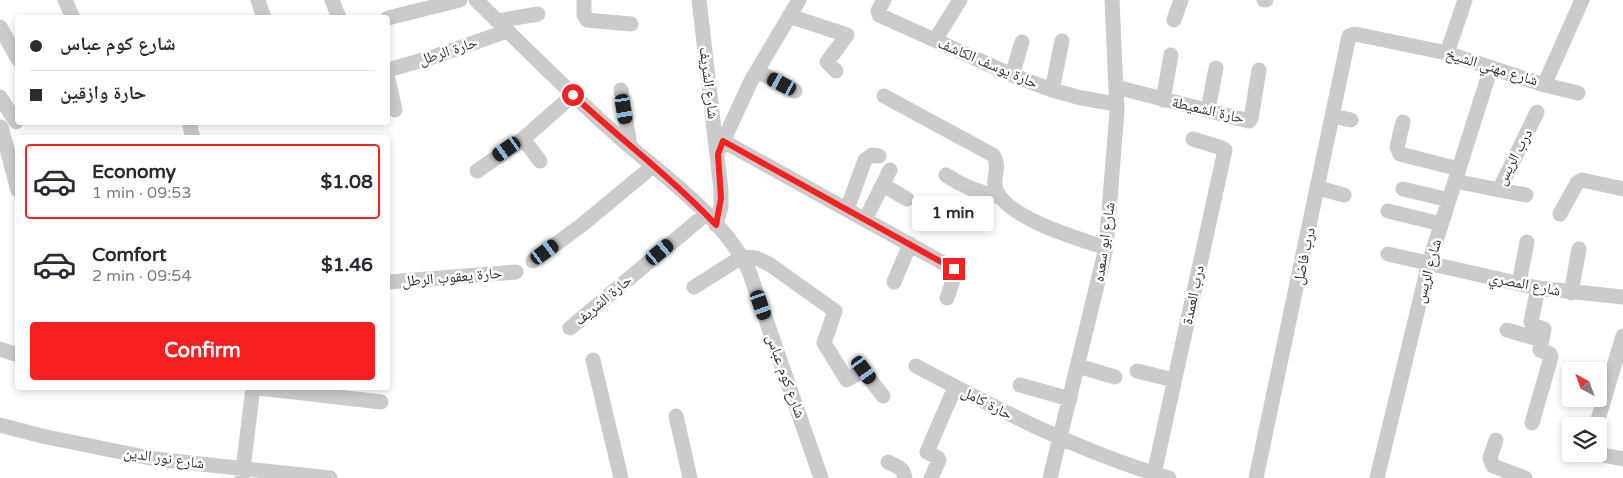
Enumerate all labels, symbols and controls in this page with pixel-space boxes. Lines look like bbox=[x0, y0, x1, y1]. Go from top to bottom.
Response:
text: شارع كوم عباس bbox=[60, 33, 176, 55]
street label: حارة الرطل bbox=[416, 33, 480, 70]
street label: حارة يوسف الكاشف bbox=[935, 34, 1041, 92]
street label: شارع مهني الشيخ bbox=[1443, 44, 1540, 92]
street label: شارع الشريف bbox=[695, 46, 722, 120]
car bbox=[765, 70, 798, 98]
text: حارة وازقين bbox=[60, 82, 146, 104]
route start bbox=[562, 84, 584, 106]
car bbox=[614, 93, 633, 125]
street label: حارة الشعيطة bbox=[1170, 93, 1246, 127]
street label: درب الريس bbox=[1492, 126, 1537, 188]
car bbox=[490, 134, 523, 164]
icon: car bbox=[32, 159, 77, 204]
text: Economy bbox=[92, 161, 176, 183]
text: $1.08 bbox=[321, 171, 373, 193]
text: 1 min · 09:53 bbox=[92, 183, 191, 203]
callout: 1 min bbox=[913, 196, 995, 232]
street label: شارع ابو سعده bbox=[1089, 201, 1120, 283]
text: 1 min bbox=[932, 203, 974, 223]
street label: درب فاضل bbox=[1289, 226, 1320, 287]
car bbox=[528, 237, 561, 267]
car bbox=[643, 237, 676, 267]
street label: شارع الريس bbox=[1411, 237, 1446, 305]
icon: car bbox=[32, 242, 77, 287]
text: Comfort bbox=[92, 244, 166, 266]
text: $1.46 bbox=[321, 254, 373, 276]
route end bbox=[943, 258, 965, 280]
street label: حارة يعقوب الرطل bbox=[401, 264, 503, 291]
street label: درب العمدة bbox=[1178, 264, 1208, 326]
text: 2 min · 09:54 bbox=[92, 266, 191, 286]
street label: شارع المصري bbox=[1487, 268, 1562, 303]
street label: حارة الشريف bbox=[571, 271, 636, 329]
car bbox=[749, 288, 772, 322]
button: Confirm bbox=[30, 322, 375, 380]
street label: شارع كوم عباس bbox=[762, 332, 810, 421]
car bbox=[849, 353, 878, 387]
north arrow bbox=[1562, 362, 1608, 408]
map controls bbox=[1562, 362, 1607, 462]
street label: حارة كامل bbox=[958, 383, 1016, 425]
button: layers bbox=[1562, 417, 1607, 462]
street label: شارع نور الدين bbox=[122, 443, 206, 474]

